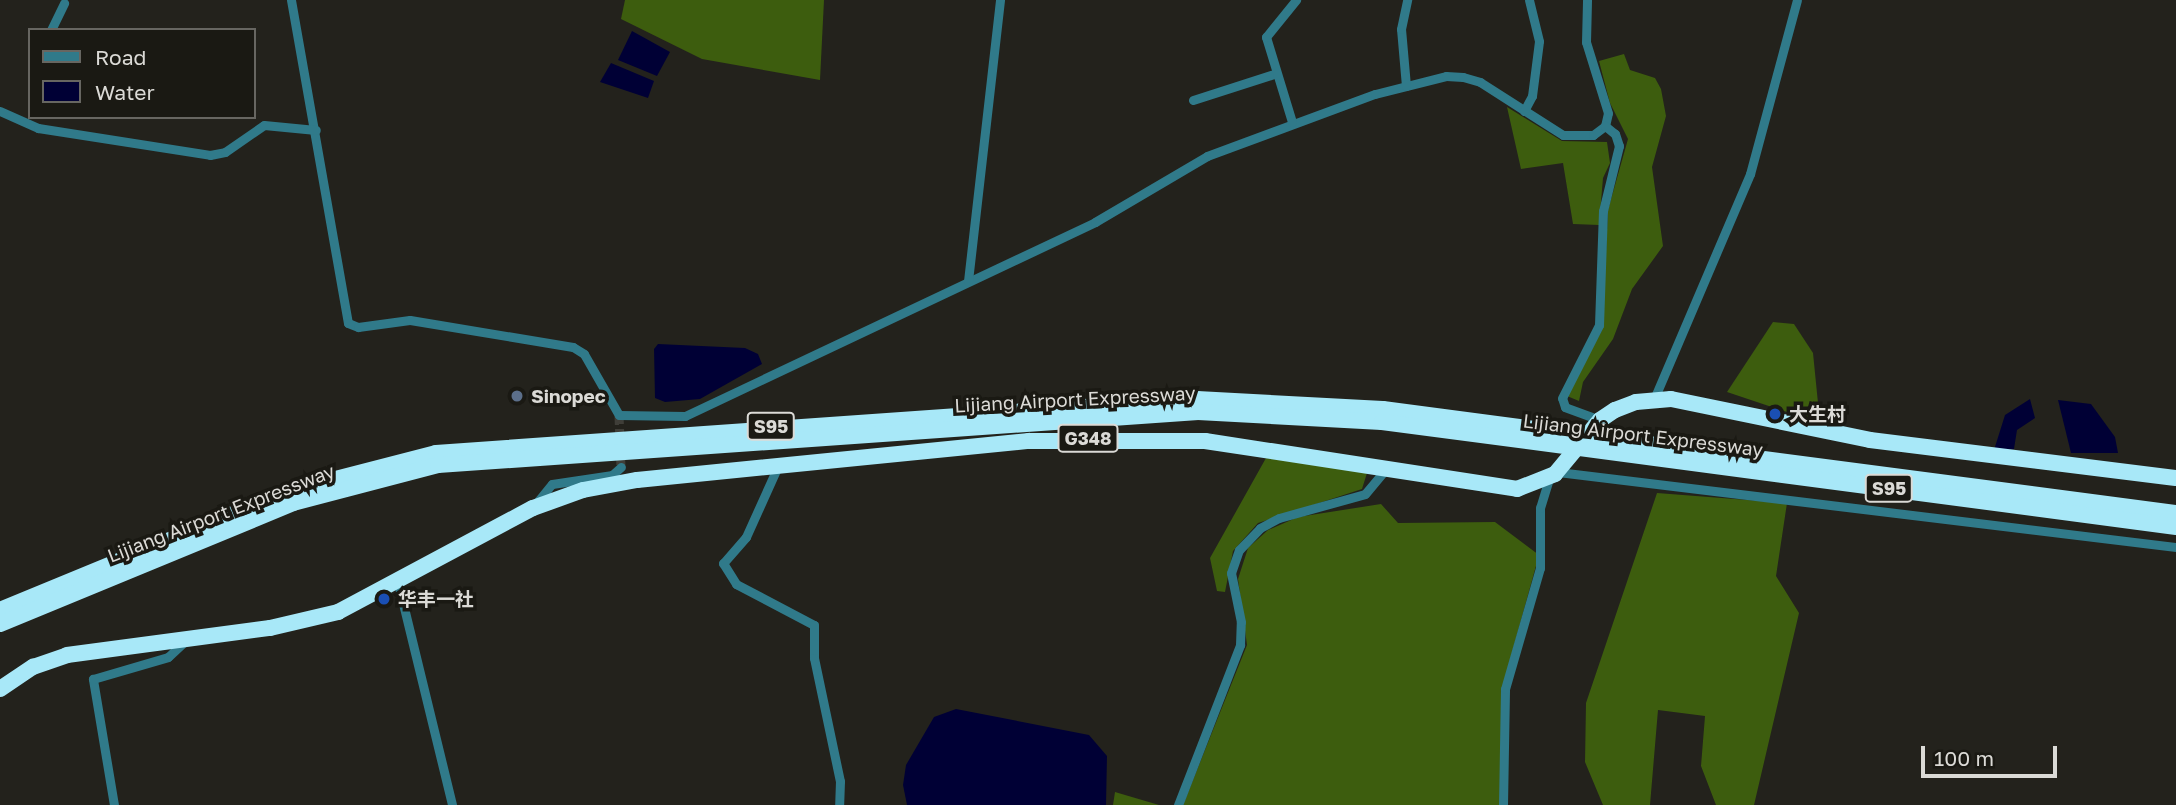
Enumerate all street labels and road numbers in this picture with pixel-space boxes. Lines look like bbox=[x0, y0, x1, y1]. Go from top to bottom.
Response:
street label: Lijiang Airport Expressway bbox=[954, 381, 1196, 417]
street label: Lijiang Airport Expressway bbox=[1522, 409, 1764, 461]
road number: S95 bbox=[746, 412, 796, 440]
road number: G348 bbox=[1056, 424, 1120, 452]
street label: Lijiang Airport Expressway bbox=[104, 459, 338, 567]
road number: S95 bbox=[1864, 474, 1913, 502]

